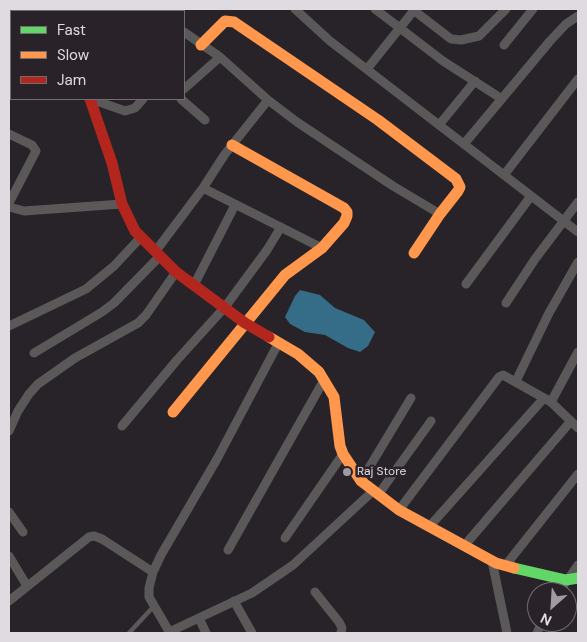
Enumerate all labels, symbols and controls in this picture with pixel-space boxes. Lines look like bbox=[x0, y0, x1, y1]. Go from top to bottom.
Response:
legend bbox=[10, 10, 185, 100]
text: Fast bbox=[57, 20, 86, 40]
text: Slow bbox=[57, 45, 89, 65]
text: Jam bbox=[57, 70, 86, 90]
place label: Raj Store bbox=[357, 465, 406, 479]
marker: Raj Store bbox=[341, 466, 353, 478]
north arrow bbox=[527, 582, 577, 632]
text: N bbox=[537, 609, 554, 630]

